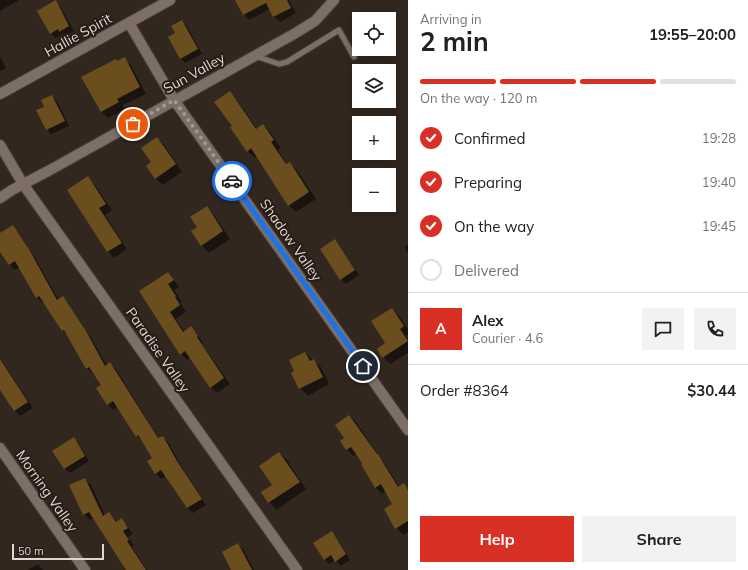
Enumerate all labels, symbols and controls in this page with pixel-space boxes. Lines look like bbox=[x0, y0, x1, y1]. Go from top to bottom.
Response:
street label: Hallie Spirit bbox=[41, 9, 115, 61]
text: Arriving in bbox=[420, 11, 482, 27]
map controls bbox=[352, 12, 396, 212]
button: locate bbox=[352, 12, 396, 56]
text: 2 min bbox=[420, 25, 489, 58]
text: 19:55–20:00 bbox=[649, 25, 736, 44]
street label: Sun Valley bbox=[160, 48, 228, 97]
button: layers bbox=[352, 64, 396, 108]
text: On the way · 120 m bbox=[420, 90, 537, 106]
pin bbox=[116, 107, 150, 141]
icon: bag bbox=[122, 113, 144, 135]
button: + bbox=[352, 116, 396, 160]
icon: check bbox=[420, 127, 442, 149]
text: Confirmed bbox=[454, 129, 525, 148]
text: 19:28 bbox=[702, 130, 736, 146]
courier bbox=[212, 161, 252, 201]
button: − bbox=[352, 168, 396, 212]
icon: car bbox=[221, 170, 243, 192]
icon: check bbox=[420, 171, 442, 193]
text: Preparing bbox=[454, 173, 522, 192]
text: 19:40 bbox=[702, 174, 736, 190]
street label: Shadow Valley bbox=[256, 195, 326, 285]
icon: check bbox=[420, 215, 442, 237]
text: On the way bbox=[454, 217, 534, 236]
text: 19:45 bbox=[702, 218, 736, 234]
text: Delivered bbox=[454, 261, 519, 280]
street label: Paradise Valley bbox=[122, 304, 194, 396]
button: chat bbox=[642, 308, 684, 350]
button: phone bbox=[694, 308, 736, 350]
text: Alex bbox=[472, 311, 504, 330]
text: A bbox=[435, 319, 447, 338]
text: Courier · 4.6 bbox=[472, 330, 543, 346]
pin bbox=[346, 349, 380, 383]
icon: home bbox=[352, 355, 374, 377]
text: Order #8364 bbox=[420, 381, 508, 400]
text: $30.44 bbox=[687, 381, 736, 400]
street label: Morning Valley bbox=[12, 447, 82, 536]
button: Help bbox=[420, 516, 574, 562]
button: Share bbox=[582, 516, 736, 562]
scale bar bbox=[12, 542, 104, 561]
text: 50 m bbox=[18, 544, 44, 558]

